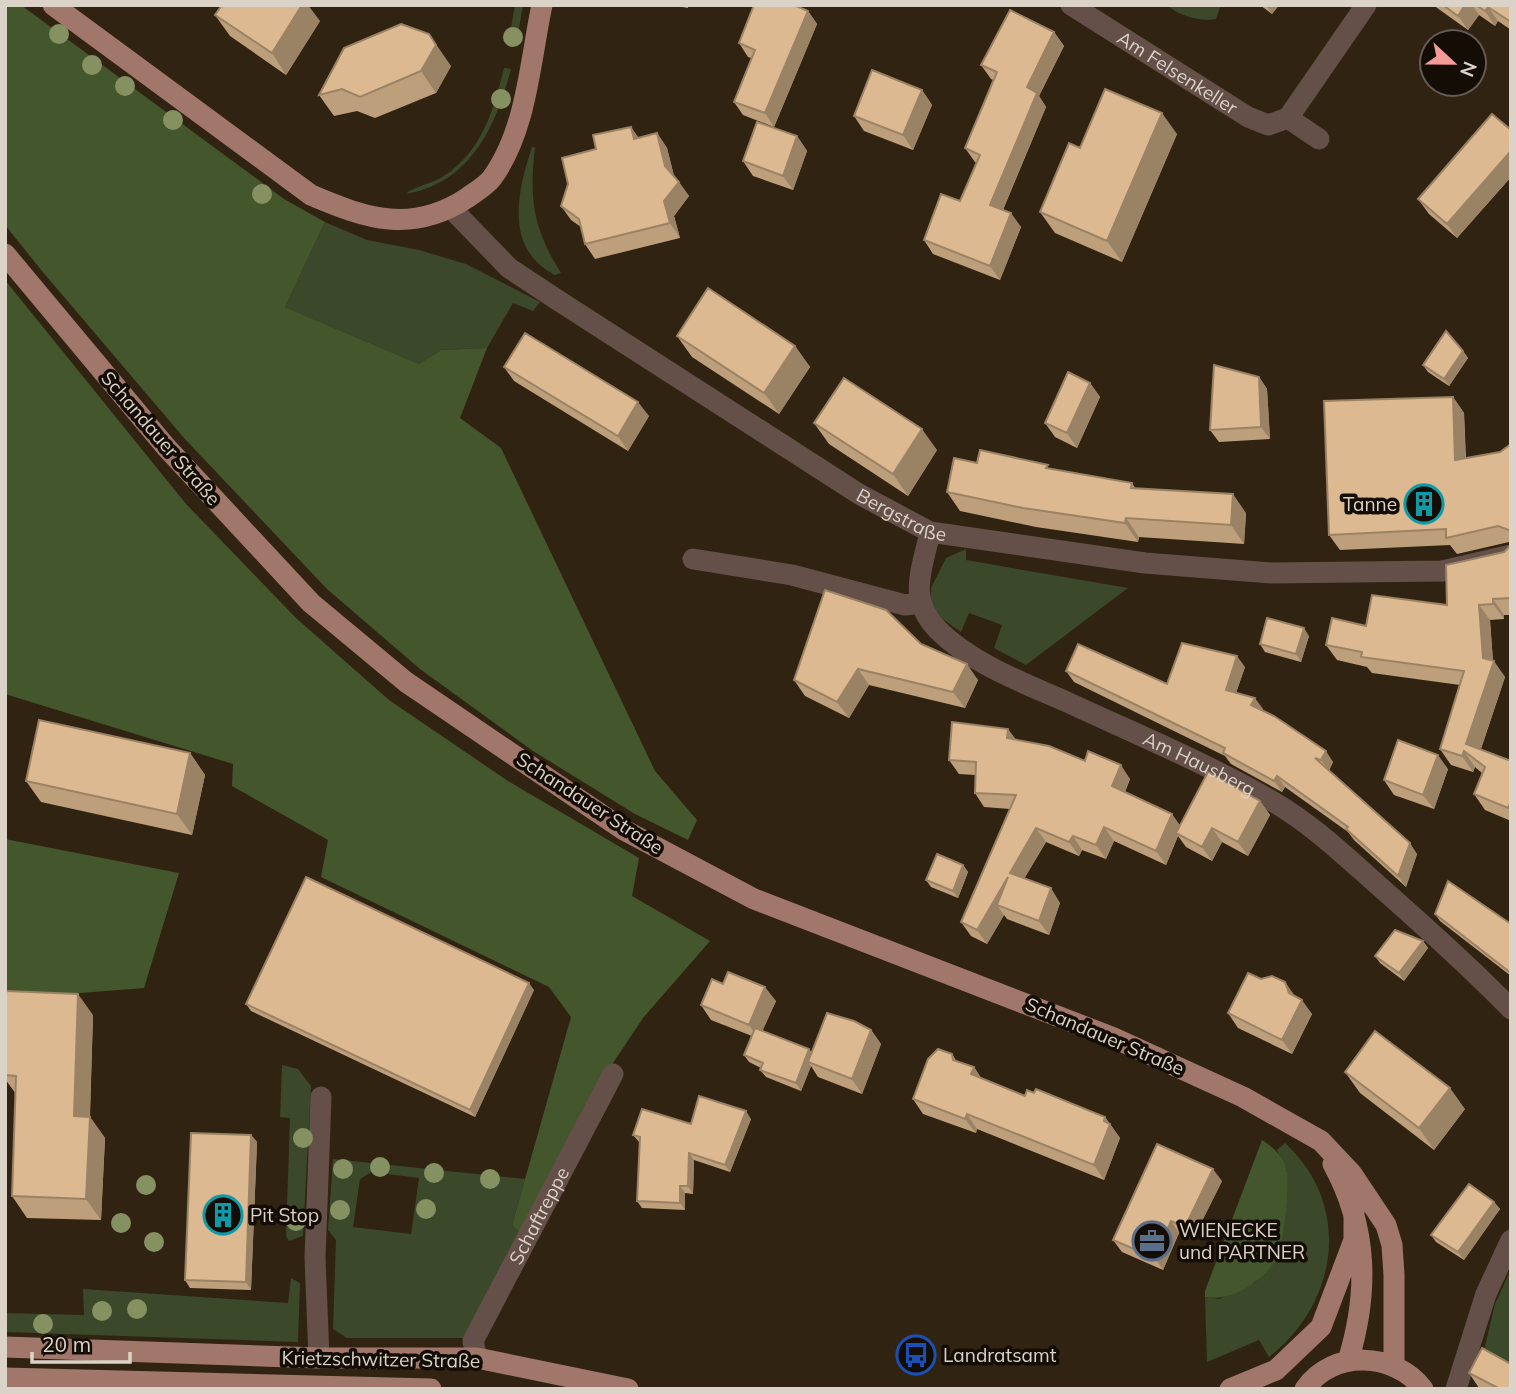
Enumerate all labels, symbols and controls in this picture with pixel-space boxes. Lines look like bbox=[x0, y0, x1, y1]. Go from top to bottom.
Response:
street label: Am Felsenkeller bbox=[1113, 25, 1242, 119]
north arrow bbox=[1418, 28, 1488, 98]
text: N bbox=[1455, 58, 1483, 81]
street label: Schandauer Straße bbox=[96, 366, 226, 510]
street label: Bergstraße bbox=[852, 483, 948, 546]
building icon: Tanne bbox=[1403, 483, 1445, 525]
place label: Tanne bbox=[1343, 492, 1397, 516]
street label: Am Hausberg bbox=[1139, 726, 1260, 801]
street label: Schandauer Straße bbox=[512, 747, 668, 859]
street label: Schandauer Straße bbox=[1022, 992, 1188, 1080]
street label: Schaftreppe bbox=[503, 1163, 574, 1268]
building icon: Pit Stop bbox=[202, 1194, 244, 1236]
place label: Pit Stop bbox=[250, 1203, 319, 1227]
place label: WIENECKE und PARTNER bbox=[1179, 1218, 1305, 1264]
office icon: WIENECKE und PARTNER bbox=[1131, 1220, 1173, 1262]
scale bar bbox=[32, 1320, 130, 1364]
text: 20 m bbox=[42, 1331, 91, 1357]
bus stop icon: Landratsamt bbox=[895, 1334, 937, 1376]
place label: Landratsamt bbox=[943, 1343, 1057, 1367]
street label: Krietzschwitzer Straße bbox=[281, 1345, 481, 1373]

